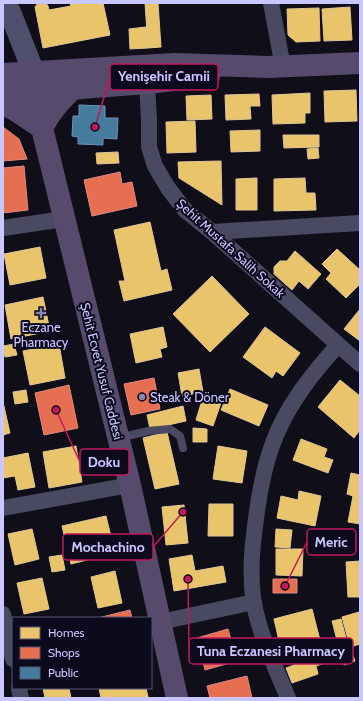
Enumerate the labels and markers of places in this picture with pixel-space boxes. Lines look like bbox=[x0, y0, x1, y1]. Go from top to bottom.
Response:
callout: Yenişehir Camii bbox=[110, 64, 218, 90]
marker: Eczane Pharmacy bbox=[36, 308, 46, 318]
place label: Eczane Pharmacy bbox=[14, 319, 69, 350]
place label: Steak & Döner bbox=[150, 389, 230, 405]
marker: Steak & Döner bbox=[137, 392, 147, 402]
callout: Doku bbox=[80, 449, 129, 475]
callout: Meric bbox=[307, 529, 356, 555]
callout: Mochachino bbox=[63, 534, 153, 560]
callout: Tuna Eczanesi Pharmacy bbox=[189, 638, 353, 664]

